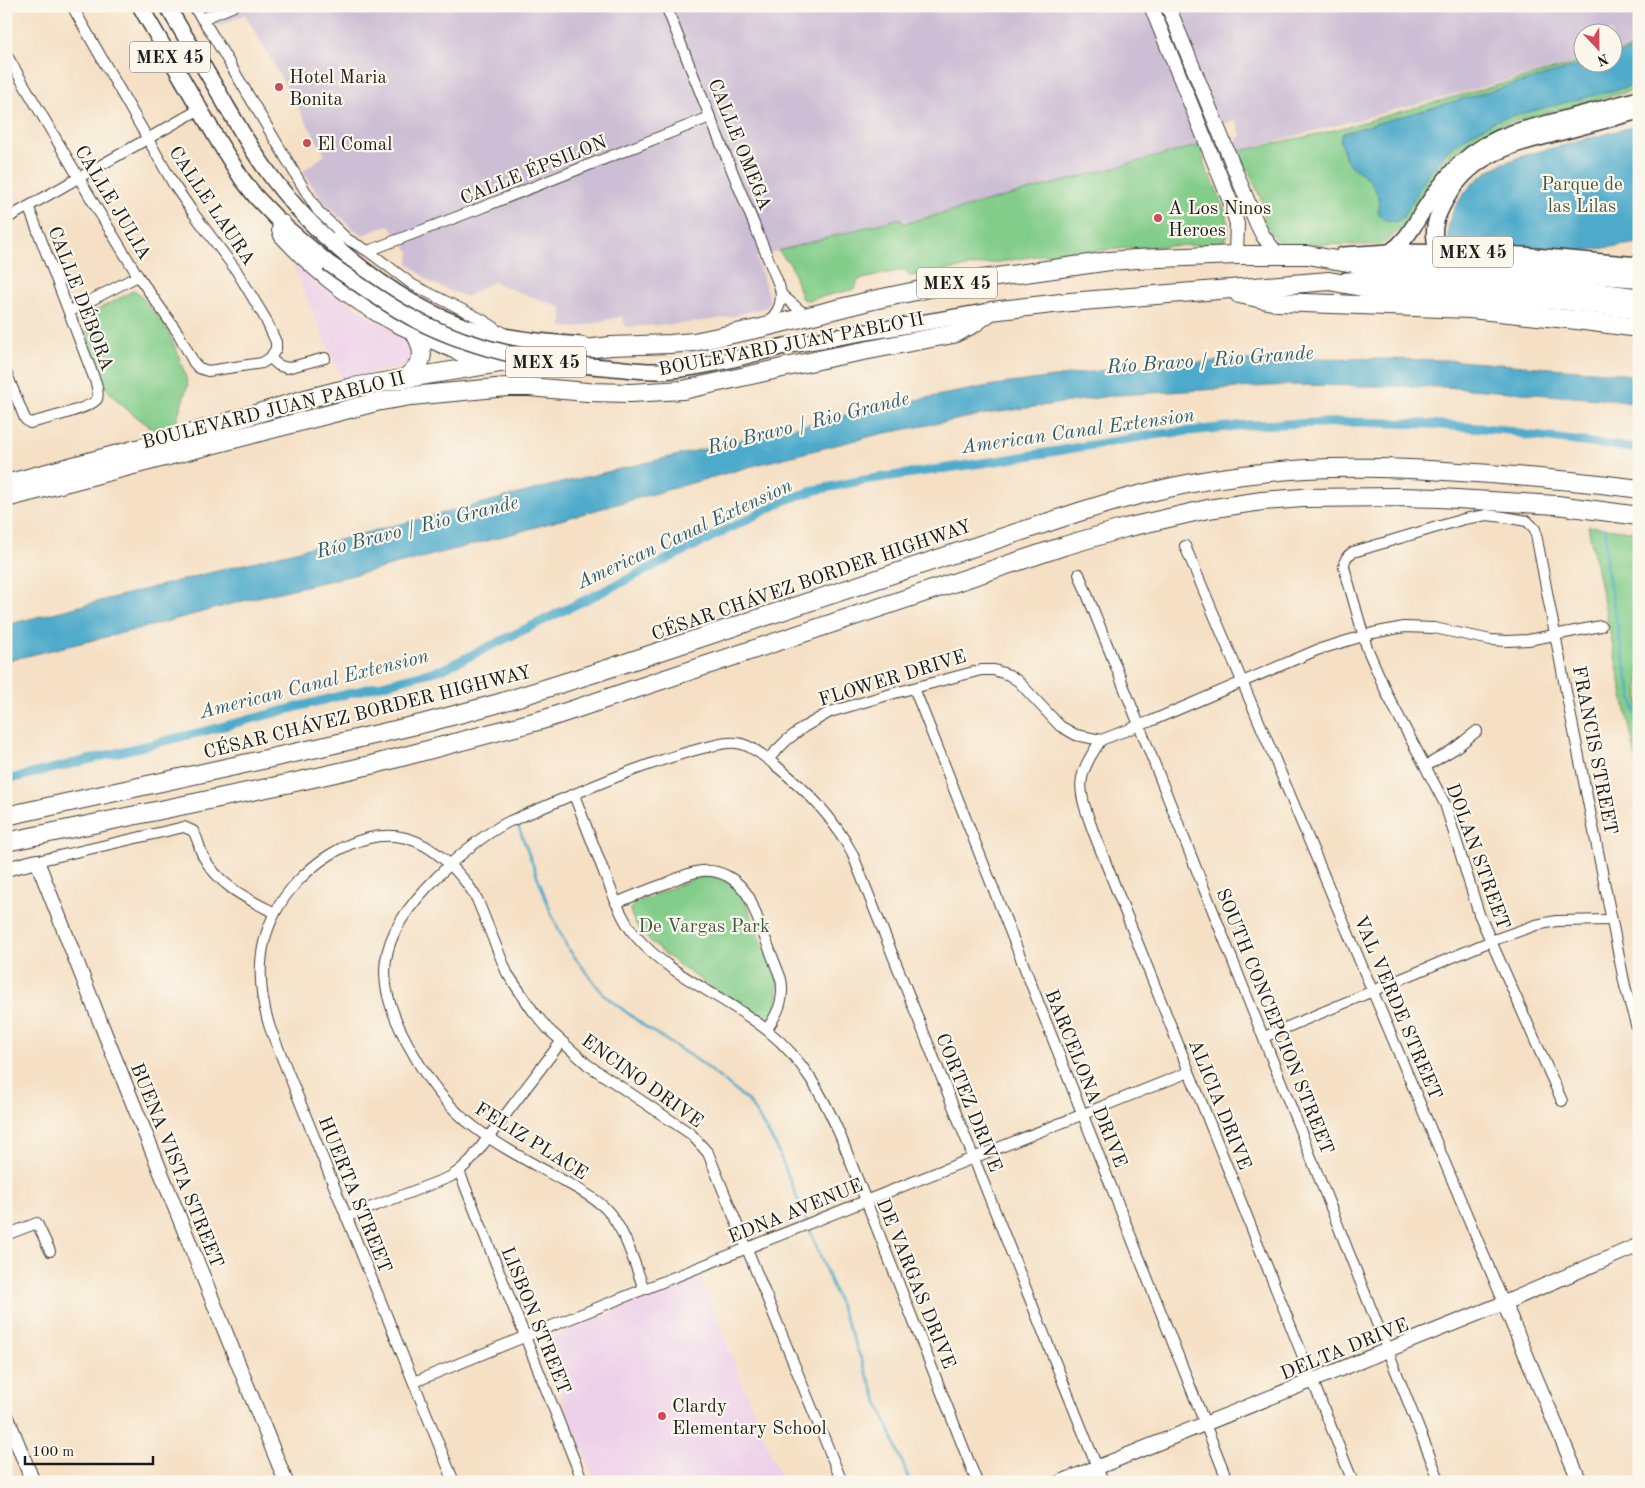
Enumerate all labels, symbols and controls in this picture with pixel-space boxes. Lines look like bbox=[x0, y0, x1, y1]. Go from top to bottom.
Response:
north arrow bbox=[1572, 22, 1622, 72]
road number: MEX 45 bbox=[130, 42, 210, 72]
text: N bbox=[1595, 51, 1610, 68]
place label: Hotel Maria Bonita bbox=[289, 69, 387, 110]
street label: CALLE OMEGA bbox=[704, 76, 774, 214]
marker: Hotel Maria Bonita bbox=[273, 81, 285, 93]
street label: CALLE ÉPSILON bbox=[457, 129, 610, 209]
place label: El Comal bbox=[317, 136, 392, 155]
marker: El Comal bbox=[301, 137, 313, 149]
street label: CALLE JULIA bbox=[70, 143, 154, 264]
street label: CALLE LAURA bbox=[164, 144, 258, 270]
park label: Parque de las Lilas bbox=[1541, 176, 1623, 217]
place label: A Los Ninos Heroes bbox=[1168, 200, 1271, 241]
marker: A Los Ninos Heroes bbox=[1152, 212, 1164, 224]
street label: CALLE DÉBORA bbox=[43, 223, 120, 374]
road number: MEX 45 bbox=[1433, 236, 1513, 268]
road number: MEX 45 bbox=[917, 268, 997, 298]
street label: BOULEVARD JUAN PABLO II bbox=[657, 310, 926, 381]
water label: Río Bravo / Rio Grande bbox=[1105, 344, 1314, 378]
road number: MEX 45 bbox=[506, 347, 586, 378]
street label: BOULEVARD JUAN PABLO II bbox=[140, 370, 407, 453]
water label: Río Bravo / Rio Grande bbox=[704, 389, 912, 459]
water label: American Canal Extension bbox=[959, 406, 1196, 458]
water label: American Canal Extension bbox=[573, 476, 796, 594]
water label: Río Bravo / Rio Grande bbox=[313, 493, 521, 563]
street label: CÉSAR CHÁVEZ BORDER HIGHWAY bbox=[648, 514, 974, 645]
water label: American Canal Extension bbox=[197, 647, 431, 723]
street label: FLOWER DRIVE bbox=[817, 648, 969, 711]
street label: CÉSAR CHÁVEZ BORDER HIGHWAY bbox=[201, 660, 533, 763]
street label: FRANCIS STREET bbox=[1568, 664, 1619, 837]
street label: DOLAN STREET bbox=[1441, 781, 1512, 932]
street label: SOUTH CONCEPCION STREET bbox=[1212, 886, 1336, 1158]
street label: VAL VERDE STREET bbox=[1349, 913, 1444, 1103]
park label: De Vargas Park bbox=[638, 918, 770, 937]
street label: BARCELONA DRIVE bbox=[1040, 987, 1129, 1171]
street label: CORTEZ DRIVE bbox=[931, 1031, 1004, 1175]
street label: ENCINO DRIVE bbox=[577, 1032, 706, 1132]
street label: ALICIA DRIVE bbox=[1184, 1037, 1253, 1173]
street label: BUENA VISTA STREET bbox=[126, 1061, 226, 1271]
street label: FELIZ PLACE bbox=[471, 1100, 590, 1184]
street label: HUERTA STREET bbox=[314, 1114, 394, 1276]
street label: EDNA AVENUE bbox=[726, 1177, 866, 1248]
street label: DE VARGAS DRIVE bbox=[872, 1196, 958, 1372]
street label: LISBON STREET bbox=[496, 1245, 573, 1397]
street label: DELTA DRIVE bbox=[1278, 1316, 1412, 1385]
place label: Clardy Elementary School bbox=[672, 1398, 827, 1439]
marker: Clardy Elementary School bbox=[656, 1410, 668, 1422]
scale bar bbox=[25, 1433, 152, 1465]
text: 100 m bbox=[32, 1445, 74, 1460]

